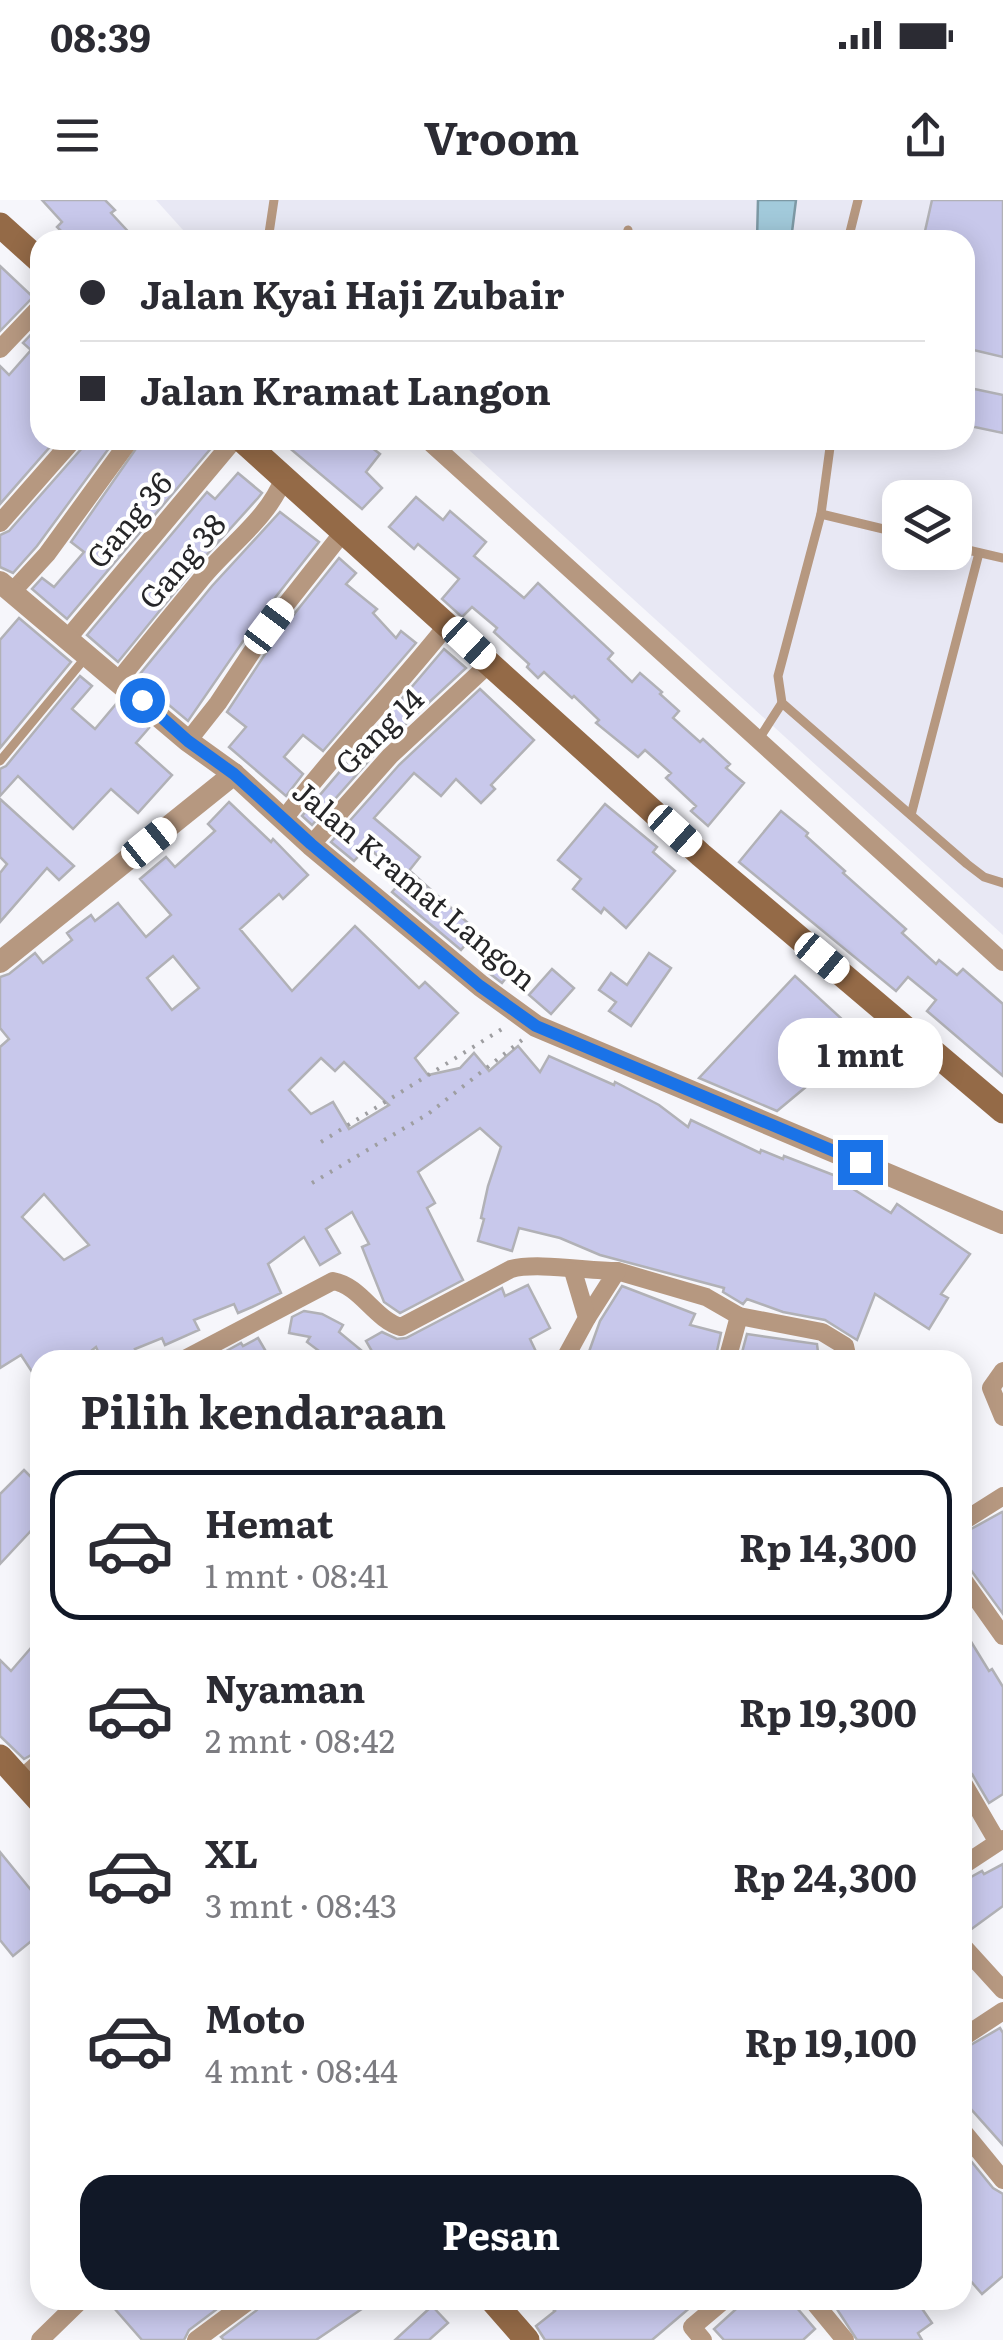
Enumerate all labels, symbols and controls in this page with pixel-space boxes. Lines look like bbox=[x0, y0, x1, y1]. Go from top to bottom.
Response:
text: 08:39 bbox=[50, 7, 151, 64]
text: Vroom bbox=[424, 102, 579, 169]
icon: menu bbox=[50, 108, 105, 163]
icon: share bbox=[898, 108, 953, 163]
text: Jalan Kyai Haji Zubair bbox=[140, 264, 564, 321]
text: Jalan Kramat Langon bbox=[140, 360, 551, 417]
street label: Gang 36 bbox=[74, 462, 181, 577]
map controls bbox=[882, 480, 972, 570]
button: layers bbox=[882, 480, 972, 570]
street label: Gang 38 bbox=[127, 503, 235, 617]
car bbox=[239, 593, 299, 659]
car bbox=[437, 612, 501, 674]
street label: Gang 14 bbox=[324, 676, 432, 783]
route start bbox=[120, 678, 165, 723]
street label: Jalan Kramat Langon bbox=[284, 768, 548, 999]
car bbox=[643, 800, 707, 862]
car bbox=[116, 812, 182, 874]
car bbox=[789, 927, 855, 989]
callout: 1 mnt bbox=[778, 1017, 942, 1087]
text: 1 mnt bbox=[817, 1029, 904, 1077]
route end bbox=[838, 1140, 883, 1185]
text: Pilih kendaraan bbox=[80, 1376, 446, 1443]
text: Hemat bbox=[205, 1493, 333, 1550]
icon: car bbox=[85, 1500, 175, 1590]
text: Rp 14,300 bbox=[739, 1517, 917, 1574]
text: 1 mnt · 08:41 bbox=[205, 1550, 389, 1598]
text: Nyaman bbox=[205, 1658, 365, 1715]
icon: car bbox=[85, 1665, 175, 1755]
text: Rp 19,300 bbox=[739, 1682, 917, 1739]
text: 2 mnt · 08:42 bbox=[205, 1715, 395, 1763]
text: XL bbox=[205, 1823, 258, 1880]
icon: car bbox=[85, 1830, 175, 1920]
text: Rp 24,300 bbox=[733, 1847, 917, 1904]
text: 3 mnt · 08:43 bbox=[205, 1880, 397, 1928]
text: Moto bbox=[205, 1988, 305, 2045]
icon: car bbox=[85, 1995, 175, 2085]
text: Rp 19,100 bbox=[744, 2012, 917, 2069]
text: 4 mnt · 08:44 bbox=[205, 2045, 398, 2093]
button: Pesan bbox=[80, 2175, 922, 2290]

